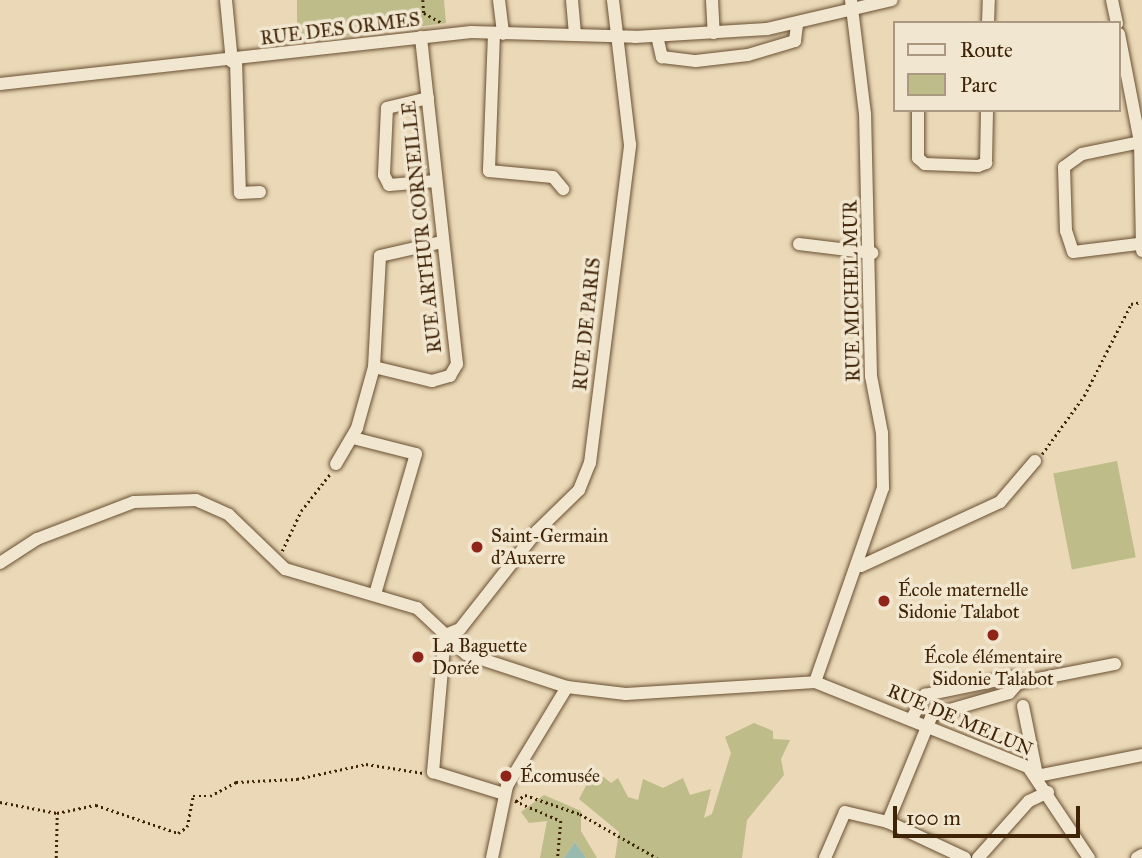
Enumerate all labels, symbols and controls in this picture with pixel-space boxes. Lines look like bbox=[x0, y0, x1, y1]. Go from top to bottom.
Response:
street label: RUE DES ORMES bbox=[259, 8, 421, 50]
legend bbox=[894, 21, 1121, 112]
text: Route bbox=[960, 37, 1013, 63]
text: Parc bbox=[960, 72, 997, 98]
street label: RUE ARTHUR CORNEILLE bbox=[397, 100, 447, 354]
street label: RUE MICHEL MUR bbox=[839, 200, 865, 382]
street label: RUE DE PARIS bbox=[569, 256, 605, 392]
place label: Saint-Germain d'Auxerre bbox=[491, 525, 608, 569]
marker: Saint-Germain d'Auxerre bbox=[469, 539, 485, 555]
place label: École maternelle Sidonie Talabot bbox=[898, 579, 1028, 623]
marker: École maternelle Sidonie Talabot bbox=[876, 593, 892, 609]
marker: École élémentaire Sidonie Talabot bbox=[985, 627, 1001, 643]
place label: La Baguette Dorée bbox=[432, 635, 527, 679]
place label: École élémentaire Sidonie Talabot bbox=[924, 646, 1062, 690]
marker: La Baguette Dorée bbox=[410, 649, 426, 665]
street label: RUE DE MELUN bbox=[884, 679, 1036, 761]
place label: Écomusée bbox=[520, 765, 600, 787]
marker: Écomusée bbox=[498, 768, 514, 784]
scale bar bbox=[897, 792, 1084, 836]
text: 100 m bbox=[906, 805, 961, 831]

